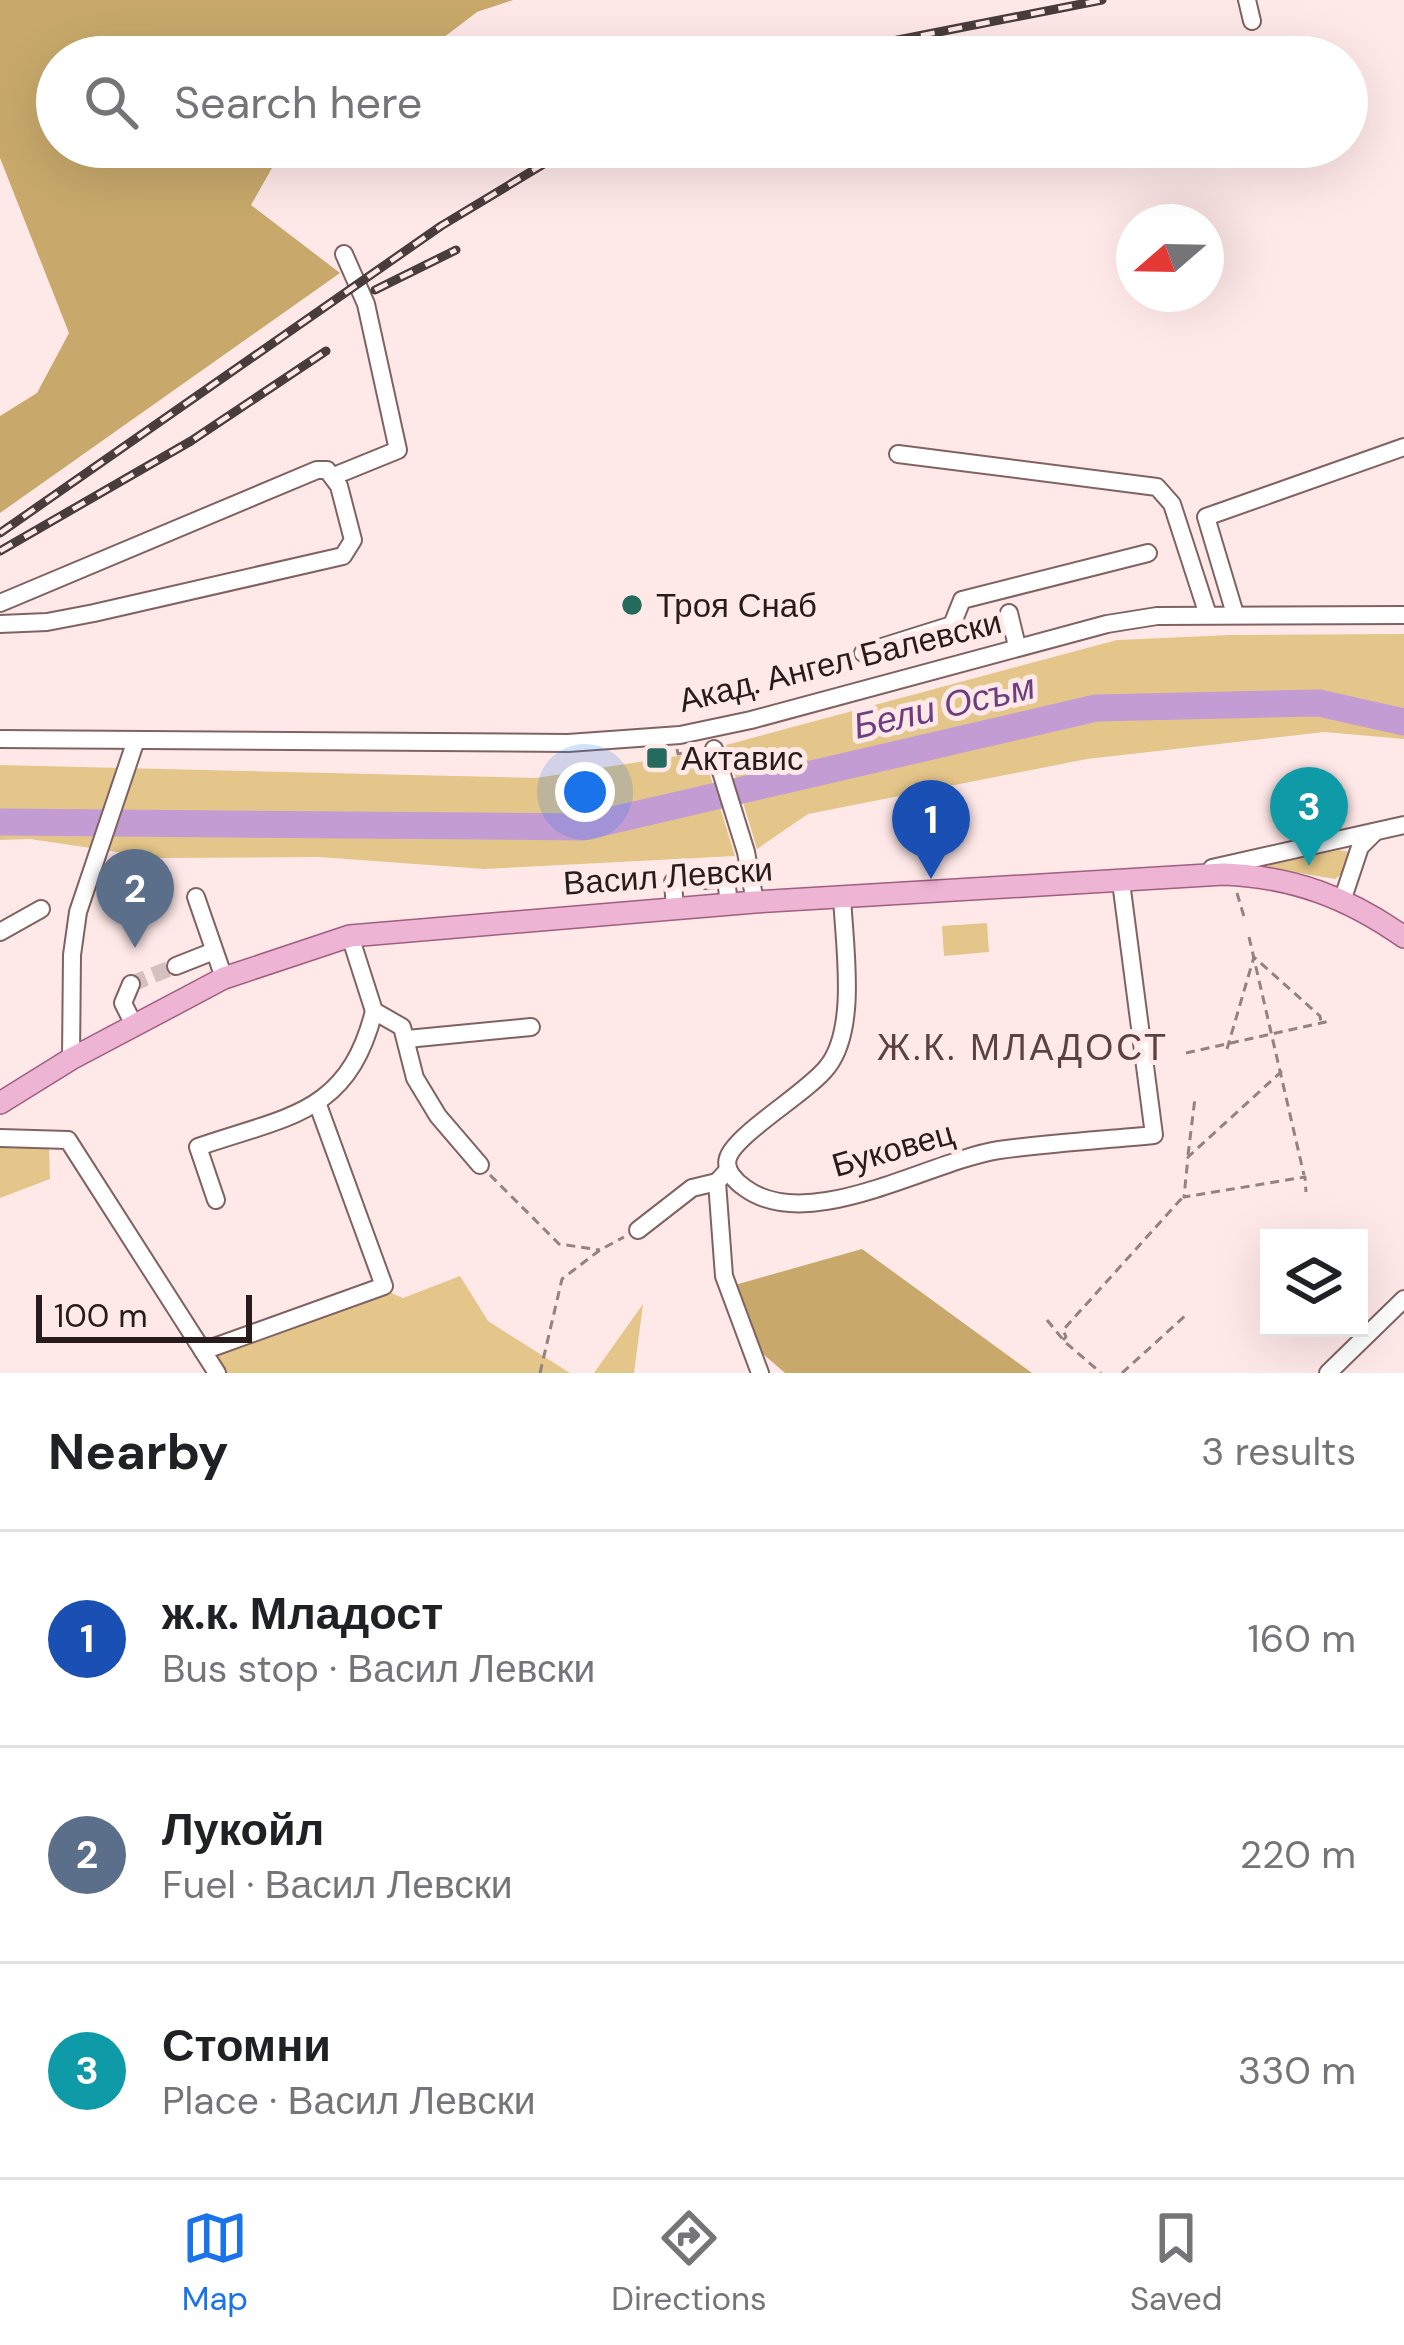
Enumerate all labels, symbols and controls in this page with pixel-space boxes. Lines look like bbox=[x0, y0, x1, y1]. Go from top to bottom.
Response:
search box bbox=[36, 36, 1368, 168]
icon: search bbox=[78, 69, 144, 135]
text: Search here bbox=[174, 73, 422, 132]
north arrow bbox=[1116, 204, 1224, 312]
place label: Троя Снаб bbox=[656, 584, 817, 627]
marker: Троя Снаб bbox=[619, 592, 645, 618]
street label: Акад. Ангел Балевски bbox=[674, 600, 1006, 722]
water label: Бели Осъм bbox=[849, 662, 1039, 750]
place label: Актавис bbox=[681, 737, 803, 780]
marker: Актавис bbox=[644, 745, 670, 771]
your location bbox=[555, 762, 615, 822]
pin: 3 bbox=[1270, 767, 1348, 866]
pin: 1 bbox=[892, 780, 970, 879]
street label: Васил Левски bbox=[562, 847, 774, 905]
pin: 2 bbox=[96, 849, 174, 948]
district label: Ж.К. МЛАДОСТ bbox=[877, 1024, 1169, 1071]
street label: Буковец bbox=[827, 1111, 959, 1187]
map controls bbox=[1260, 1229, 1368, 1337]
button: layers bbox=[1260, 1229, 1368, 1337]
scale bar bbox=[36, 1289, 252, 1342]
text: 100 m bbox=[54, 1294, 148, 1337]
text: Nearby bbox=[48, 1418, 229, 1485]
text: 3 results bbox=[1201, 1426, 1356, 1477]
text: ж.к. Младост bbox=[162, 1584, 443, 1643]
text: 1 bbox=[80, 1613, 94, 1664]
text: 160 m bbox=[1248, 1613, 1356, 1664]
text: Bus stop · Васил Левски bbox=[162, 1643, 595, 1694]
text: Лукойл bbox=[162, 1800, 324, 1859]
text: 2 bbox=[76, 1829, 98, 1880]
text: 220 m bbox=[1240, 1829, 1356, 1880]
text: Fuel · Васил Левски bbox=[162, 1859, 513, 1910]
text: Стомни bbox=[162, 2016, 331, 2075]
text: 3 bbox=[75, 2045, 99, 2096]
text: 330 m bbox=[1238, 2045, 1356, 2096]
text: Place · Васил Левски bbox=[162, 2075, 536, 2126]
tab: Map bbox=[182, 2205, 248, 2320]
tab: Directions bbox=[611, 2205, 767, 2320]
tab: Saved bbox=[1130, 2205, 1222, 2320]

